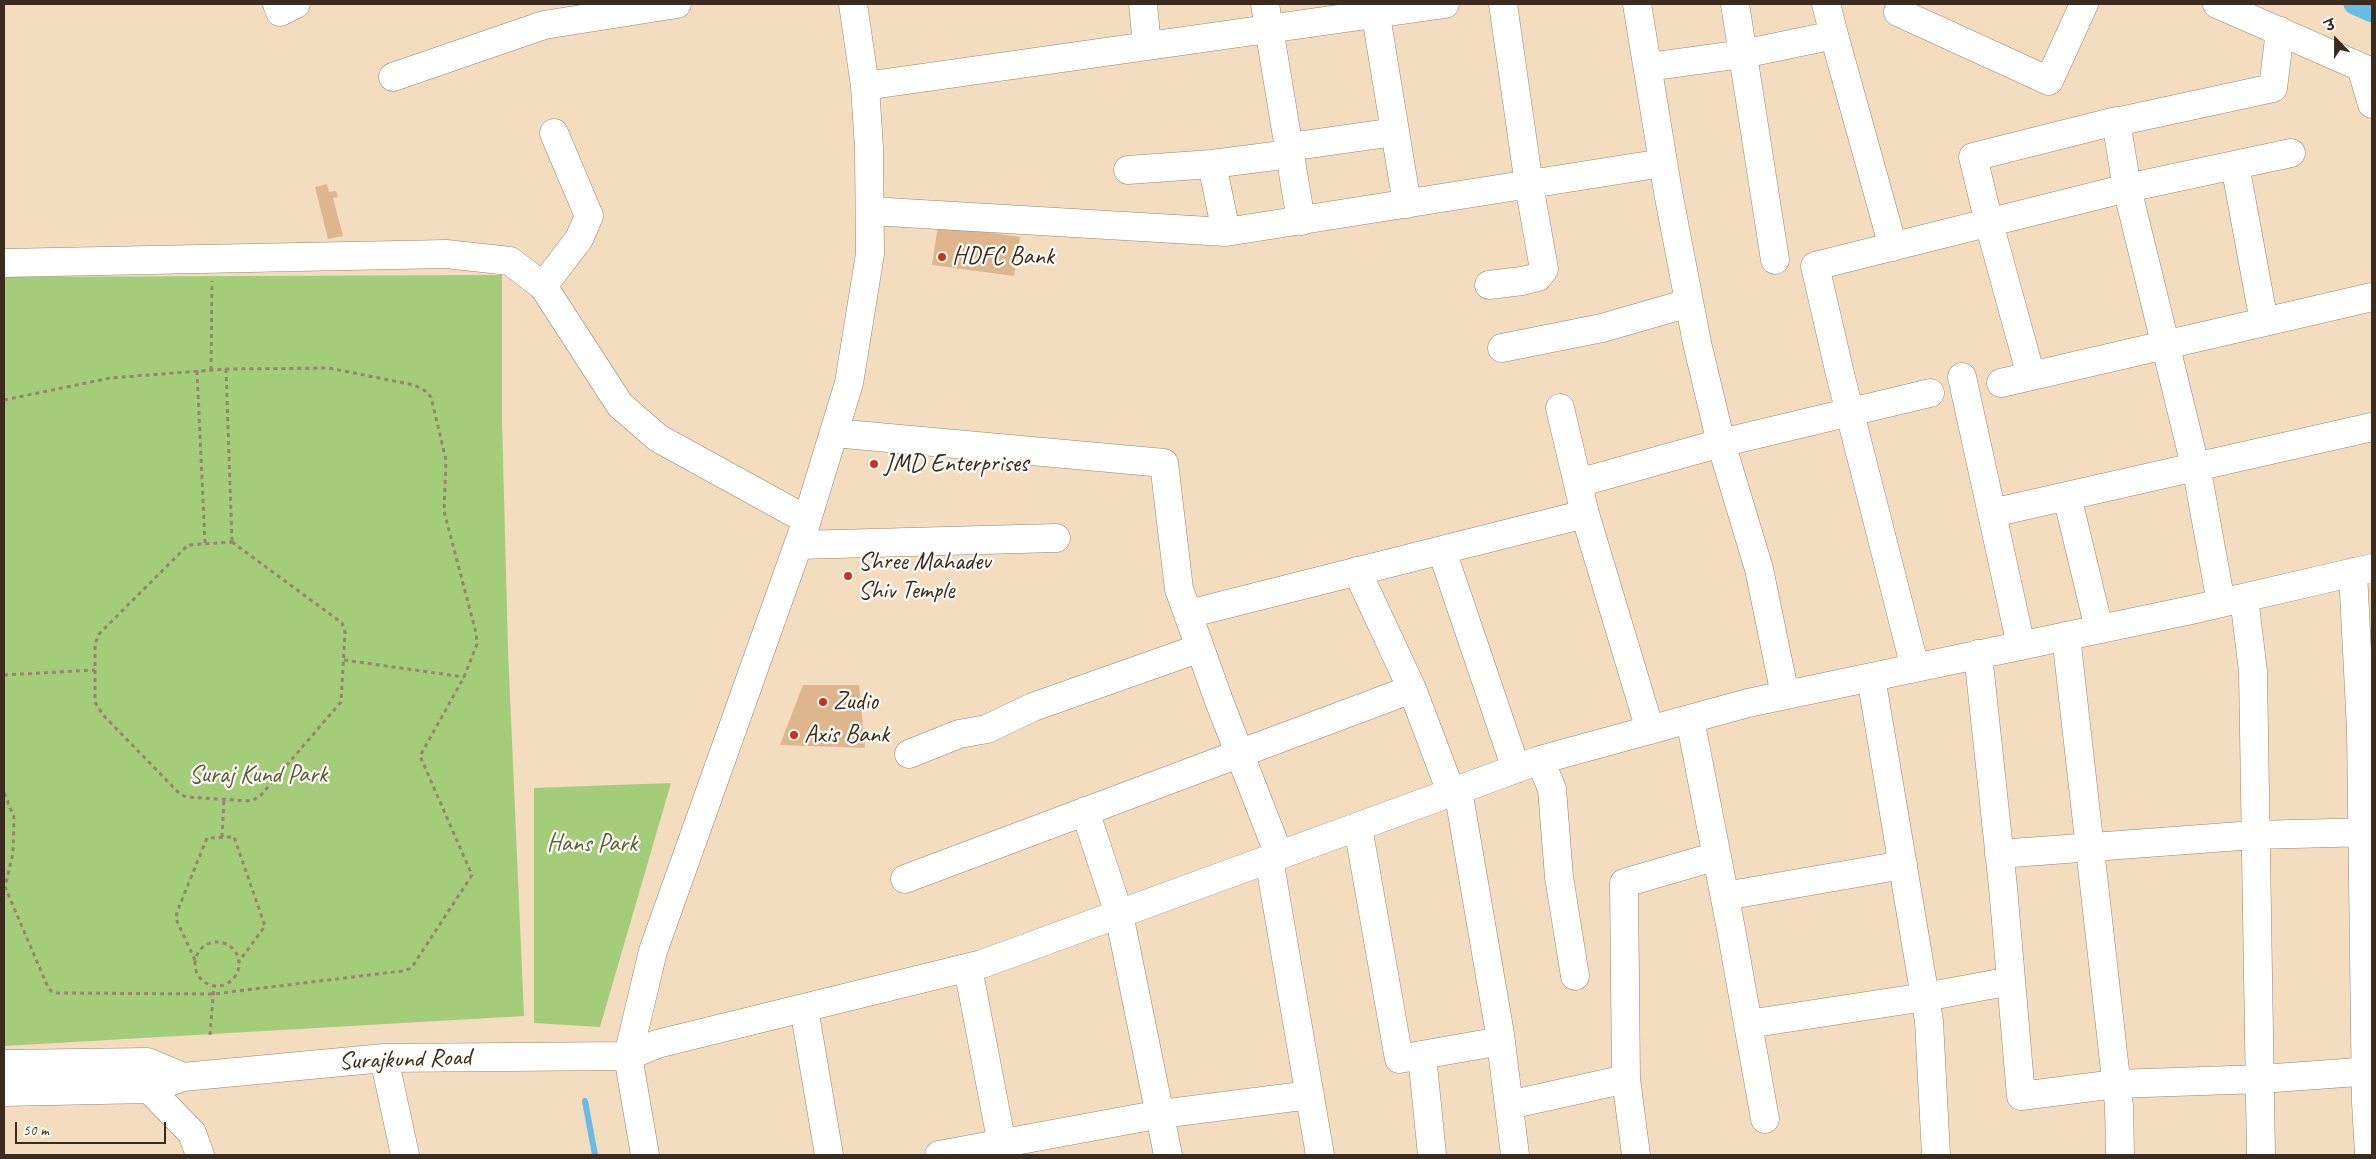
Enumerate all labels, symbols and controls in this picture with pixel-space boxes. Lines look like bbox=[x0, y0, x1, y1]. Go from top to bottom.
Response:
north arrow bbox=[2311, 15, 2361, 65]
text: उ bbox=[2323, 16, 2338, 35]
place label: HDFC Bank bbox=[952, 242, 1054, 272]
marker: HDFC Bank bbox=[936, 251, 948, 263]
place label: JMD Enterprises bbox=[884, 449, 1028, 479]
marker: JMD Enterprises bbox=[868, 458, 880, 470]
place label: Shree Mahadev Shiv Temple bbox=[858, 547, 990, 606]
marker: Shree Mahadev Shiv Temple bbox=[842, 570, 854, 582]
place label: Zudio bbox=[833, 687, 878, 717]
marker: Zudio bbox=[817, 696, 829, 708]
place label: Axis Bank bbox=[804, 720, 889, 750]
marker: Axis Bank bbox=[788, 729, 800, 741]
park label: Suraj Kund Park bbox=[189, 760, 327, 790]
park label: Hans Park bbox=[547, 829, 637, 859]
street label: Surajkund Road bbox=[338, 1043, 472, 1077]
scale bar bbox=[18, 1112, 169, 1144]
text: 50 m bbox=[23, 1121, 49, 1140]

